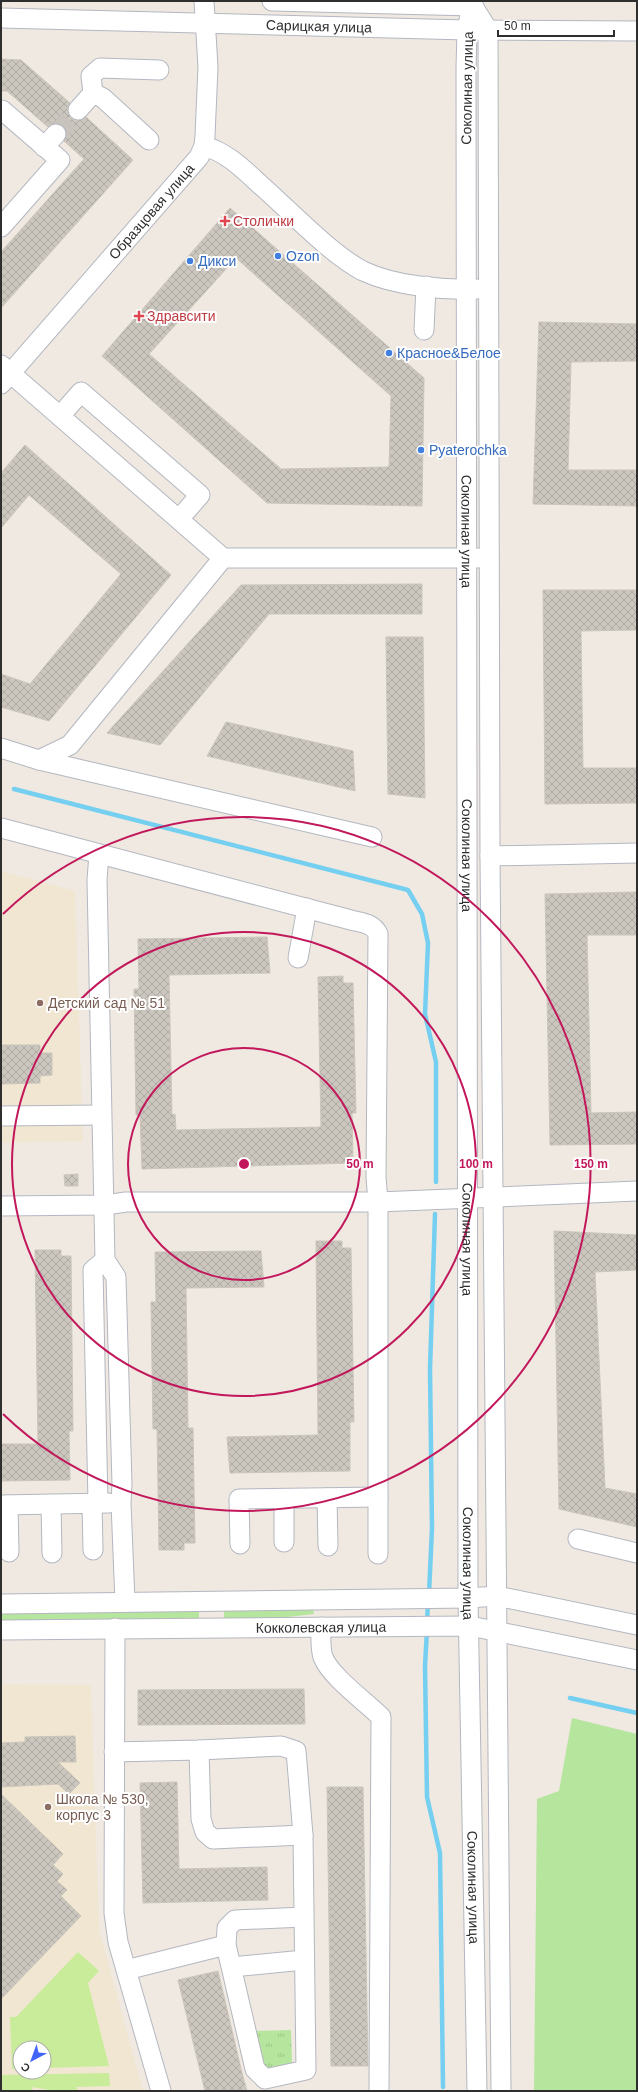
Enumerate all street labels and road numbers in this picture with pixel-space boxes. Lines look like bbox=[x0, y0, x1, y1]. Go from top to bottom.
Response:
street label: Сарицкая улица bbox=[266, 17, 372, 36]
street label: Соколиная улица bbox=[458, 31, 476, 145]
street label: Образцовая улица bbox=[106, 160, 198, 262]
street label: Соколиная улица bbox=[459, 475, 475, 588]
street label: Соколиная улица bbox=[459, 799, 475, 912]
street label: Соколиная улица bbox=[459, 1183, 476, 1296]
street label: Соколиная улица bbox=[460, 1507, 476, 1620]
street label: Кокколевская улица bbox=[256, 1619, 386, 1636]
street label: Соколиная улица bbox=[464, 1831, 482, 1944]

